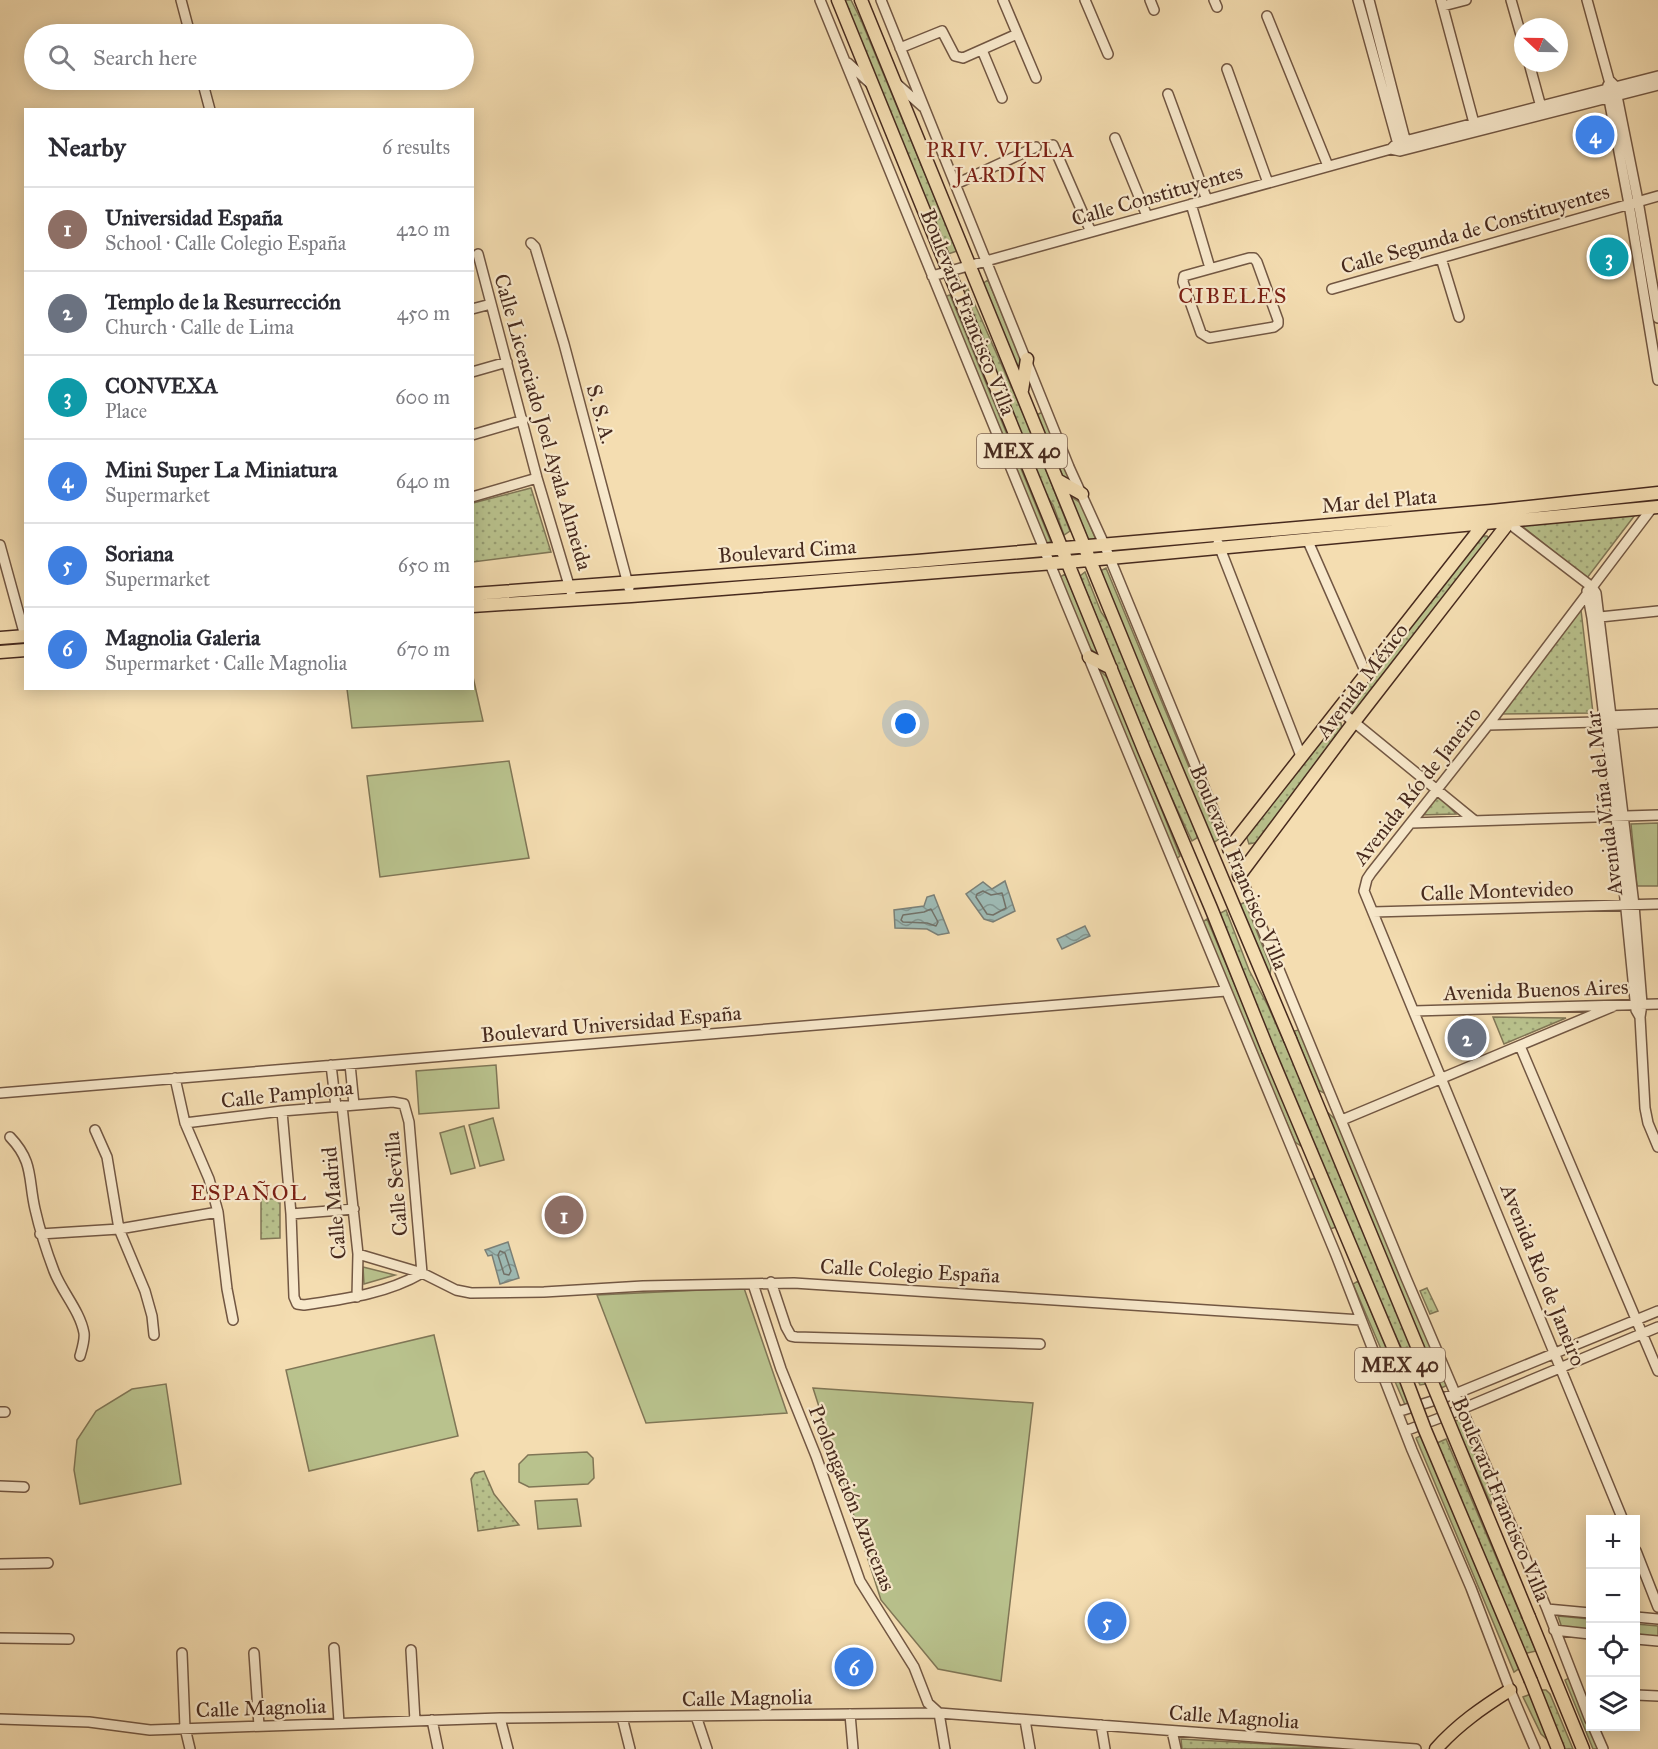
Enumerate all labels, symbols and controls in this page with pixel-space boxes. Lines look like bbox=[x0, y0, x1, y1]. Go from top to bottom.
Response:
north arrow bbox=[1514, 18, 1568, 72]
search box bbox=[24, 24, 474, 90]
icon: search bbox=[45, 41, 78, 74]
text: Search here bbox=[93, 44, 197, 71]
pin: 4 bbox=[1576, 112, 1614, 158]
text: Nearby bbox=[48, 131, 126, 163]
text: 6 results bbox=[382, 135, 450, 159]
district label: PRIV. VILLA JARDÍN bbox=[926, 136, 1076, 188]
street label: Calle Constituyentes bbox=[1068, 158, 1246, 232]
street label: Calle Segunda de Constituyentes bbox=[1338, 178, 1612, 280]
text: Universidad España bbox=[105, 204, 283, 231]
street label: Boulevard Francisco Villa bbox=[915, 205, 1021, 419]
text: 1 bbox=[64, 217, 71, 241]
text: 420 m bbox=[396, 217, 450, 241]
text: School · Calle Colegio España bbox=[105, 231, 346, 255]
pin: 3 bbox=[1590, 234, 1628, 280]
street label: Calle Licenciado Joel Ayala Almeida bbox=[488, 271, 598, 573]
district label: CIBELES bbox=[1178, 282, 1288, 309]
text: Templo de la Resurrección bbox=[105, 288, 341, 315]
text: 2 bbox=[63, 301, 72, 325]
text: 450 m bbox=[397, 301, 450, 325]
text: Church · Calle de Lima bbox=[105, 315, 294, 339]
text: CONVEXA bbox=[105, 372, 218, 399]
street label: S. S. A. bbox=[581, 382, 621, 446]
text: 3 bbox=[64, 385, 72, 409]
text: 600 m bbox=[395, 385, 450, 409]
text: Place bbox=[105, 399, 147, 423]
road number: MEX 40 bbox=[977, 434, 1067, 468]
text: Mini Super La Miniatura bbox=[105, 456, 337, 483]
text: 4 bbox=[62, 469, 73, 493]
text: 640 m bbox=[396, 469, 450, 493]
text: Supermarket bbox=[105, 483, 210, 507]
street label: Mar del Plata bbox=[1320, 483, 1438, 519]
street label: Boulevard Cima bbox=[717, 533, 857, 569]
text: Soriana bbox=[105, 540, 174, 567]
text: 5 bbox=[63, 553, 72, 577]
text: 650 m bbox=[398, 553, 450, 577]
text: Supermarket bbox=[105, 567, 210, 591]
street label: Avenida México bbox=[1310, 618, 1414, 745]
text: Magnolia Galeria bbox=[105, 624, 260, 651]
text: 6 bbox=[62, 637, 73, 661]
text: 670 m bbox=[396, 637, 450, 661]
text: Supermarket · Calle Magnolia bbox=[105, 651, 347, 675]
street label: Avenida Río de Janeiro bbox=[1347, 702, 1487, 871]
your location bbox=[891, 709, 920, 738]
street label: Avenida Viña del Mar bbox=[1580, 709, 1628, 898]
street label: Boulevard Francisco Villa bbox=[1184, 761, 1294, 974]
street label: Calle Montevideo bbox=[1420, 875, 1574, 907]
street label: Avenida Buenos Aires bbox=[1442, 974, 1629, 1006]
street label: Boulevard Universidad España bbox=[480, 1000, 742, 1048]
pin: 2 bbox=[1448, 1016, 1486, 1060]
street label: Calle Pamplona bbox=[220, 1074, 355, 1114]
street label: Calle Sevilla bbox=[378, 1131, 414, 1237]
street label: Calle Madrid bbox=[316, 1145, 352, 1260]
district label: ESPAÑOL bbox=[191, 1179, 308, 1206]
street label: Avenida Río de Janeiro bbox=[1494, 1179, 1591, 1370]
pin: 1 bbox=[544, 1192, 584, 1238]
street label: Calle Colegio España bbox=[819, 1253, 1001, 1289]
road number: MEX 40 bbox=[1355, 1348, 1445, 1382]
street label: Boulevard Francisco Villa bbox=[1446, 1393, 1556, 1606]
street label: Prolongación Azucenas bbox=[803, 1401, 901, 1595]
map controls bbox=[1586, 1515, 1640, 1731]
button: + bbox=[1586, 1515, 1640, 1569]
button: − bbox=[1586, 1569, 1640, 1623]
pin: 5 bbox=[1088, 1598, 1126, 1644]
button: locate bbox=[1586, 1623, 1640, 1677]
pin: 6 bbox=[834, 1644, 874, 1690]
button: layers bbox=[1586, 1677, 1640, 1731]
street label: Calle Magnolia bbox=[682, 1684, 813, 1712]
street label: Calle Magnolia bbox=[195, 1693, 327, 1723]
street label: Calle Magnolia bbox=[1168, 1699, 1300, 1735]

